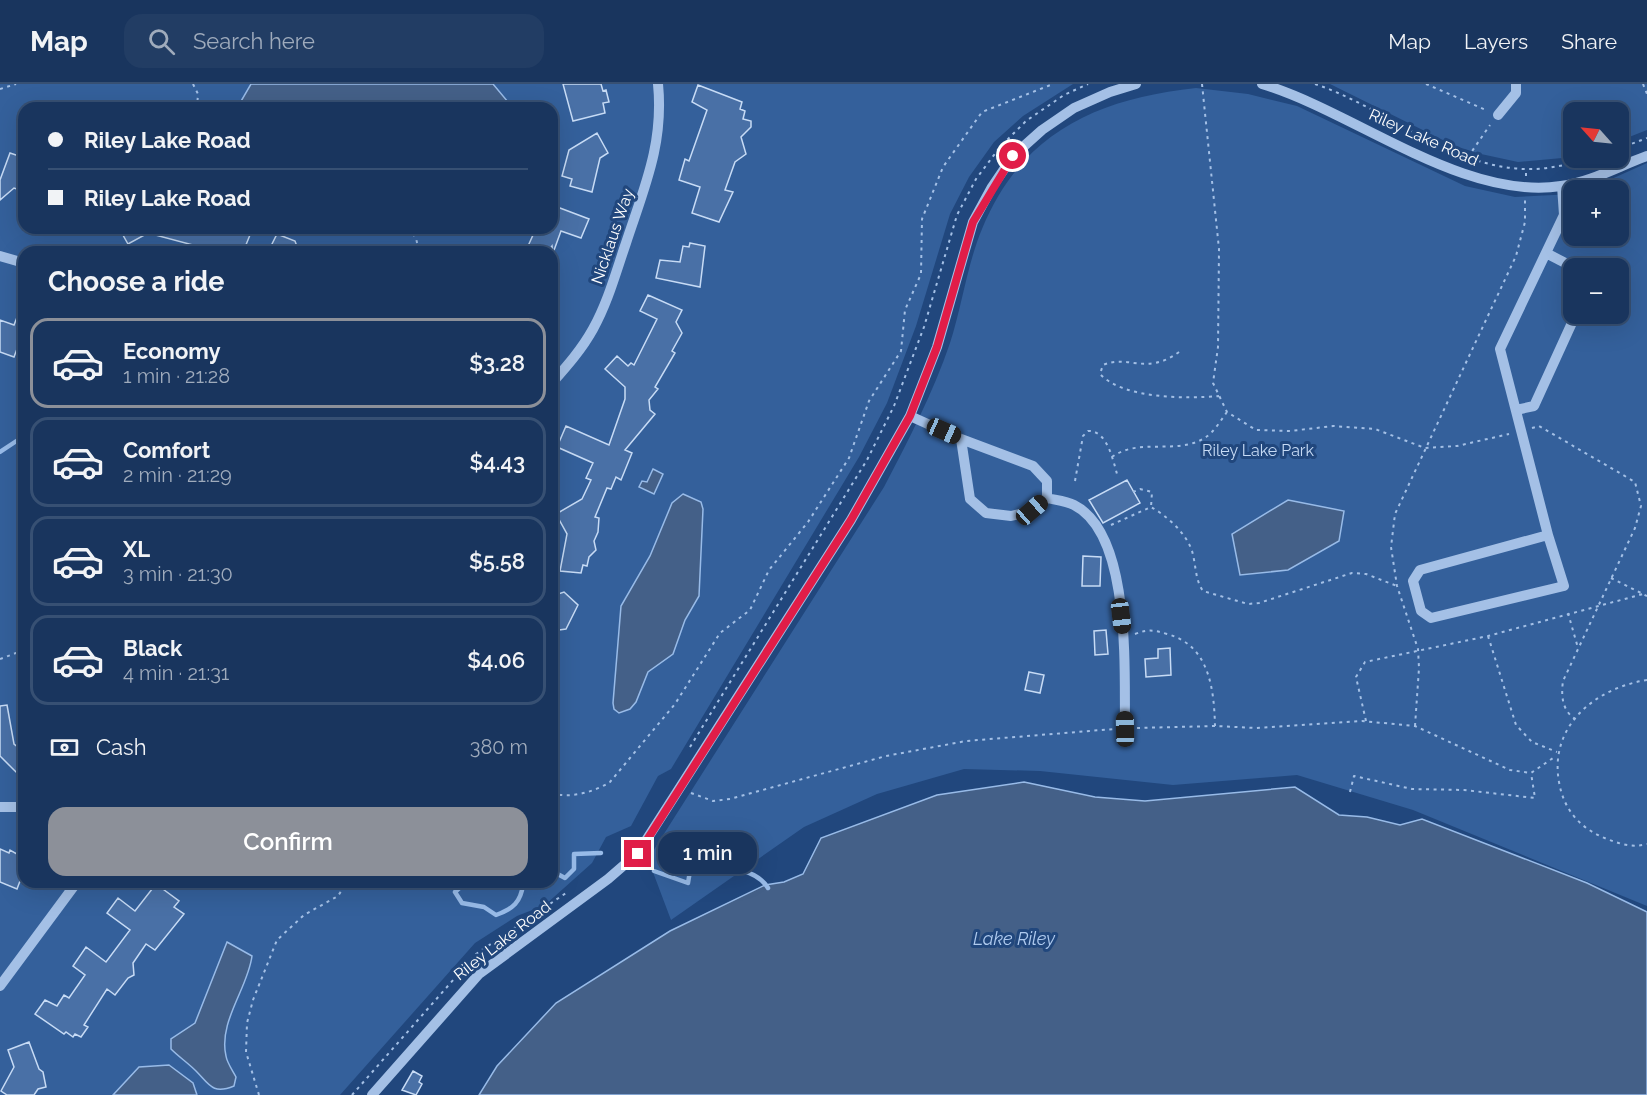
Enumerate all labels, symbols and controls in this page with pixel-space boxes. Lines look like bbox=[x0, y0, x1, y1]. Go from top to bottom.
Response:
search box bbox=[124, 14, 544, 68]
text: Map bbox=[30, 25, 88, 58]
icon: search bbox=[145, 25, 178, 58]
text: Search here bbox=[193, 28, 315, 54]
text: Map bbox=[1388, 29, 1431, 54]
text: Layers bbox=[1464, 29, 1528, 54]
text: Share bbox=[1561, 29, 1617, 54]
north arrow bbox=[1563, 102, 1629, 168]
map controls bbox=[1563, 102, 1629, 324]
street label: Riley Lake Road bbox=[1366, 105, 1481, 170]
text: Riley Lake Road bbox=[84, 127, 251, 153]
route start bbox=[999, 142, 1026, 169]
button: + bbox=[1563, 180, 1629, 246]
text: Riley Lake Road bbox=[84, 185, 251, 211]
street label: Nicklaus Way bbox=[587, 186, 638, 287]
button: − bbox=[1563, 258, 1629, 324]
text: Choose a ride bbox=[48, 266, 224, 297]
icon: car bbox=[51, 336, 105, 390]
text: Economy bbox=[123, 338, 221, 364]
text: $3.28 bbox=[469, 350, 525, 376]
text: 1 min · 21:28 bbox=[123, 364, 230, 388]
car bbox=[924, 415, 964, 447]
icon: car bbox=[51, 435, 105, 489]
text: Comfort bbox=[123, 437, 210, 463]
park label: Riley Lake Park bbox=[1202, 441, 1314, 460]
text: $4.43 bbox=[470, 449, 525, 475]
text: 2 min · 21:29 bbox=[123, 463, 232, 487]
car bbox=[1013, 491, 1051, 529]
icon: car bbox=[51, 534, 105, 588]
text: XL bbox=[123, 536, 150, 562]
text: $5.58 bbox=[469, 548, 525, 574]
text: 3 min · 21:30 bbox=[123, 562, 233, 586]
car bbox=[1110, 597, 1132, 635]
icon: car bbox=[51, 633, 105, 687]
text: Black bbox=[123, 635, 182, 661]
text: $4.06 bbox=[467, 647, 525, 673]
text: 4 min · 21:31 bbox=[123, 661, 229, 685]
car bbox=[1116, 711, 1134, 747]
icon: cash bbox=[48, 731, 81, 764]
text: Cash bbox=[96, 734, 147, 760]
text: 380 m bbox=[470, 735, 528, 759]
button: Confirm bbox=[48, 807, 528, 876]
callout: 1 min bbox=[659, 833, 758, 875]
route end bbox=[624, 840, 651, 867]
text: 1 min bbox=[683, 841, 732, 865]
street label: Riley Lake Road bbox=[450, 897, 555, 984]
water label: Lake Riley bbox=[973, 928, 1056, 949]

